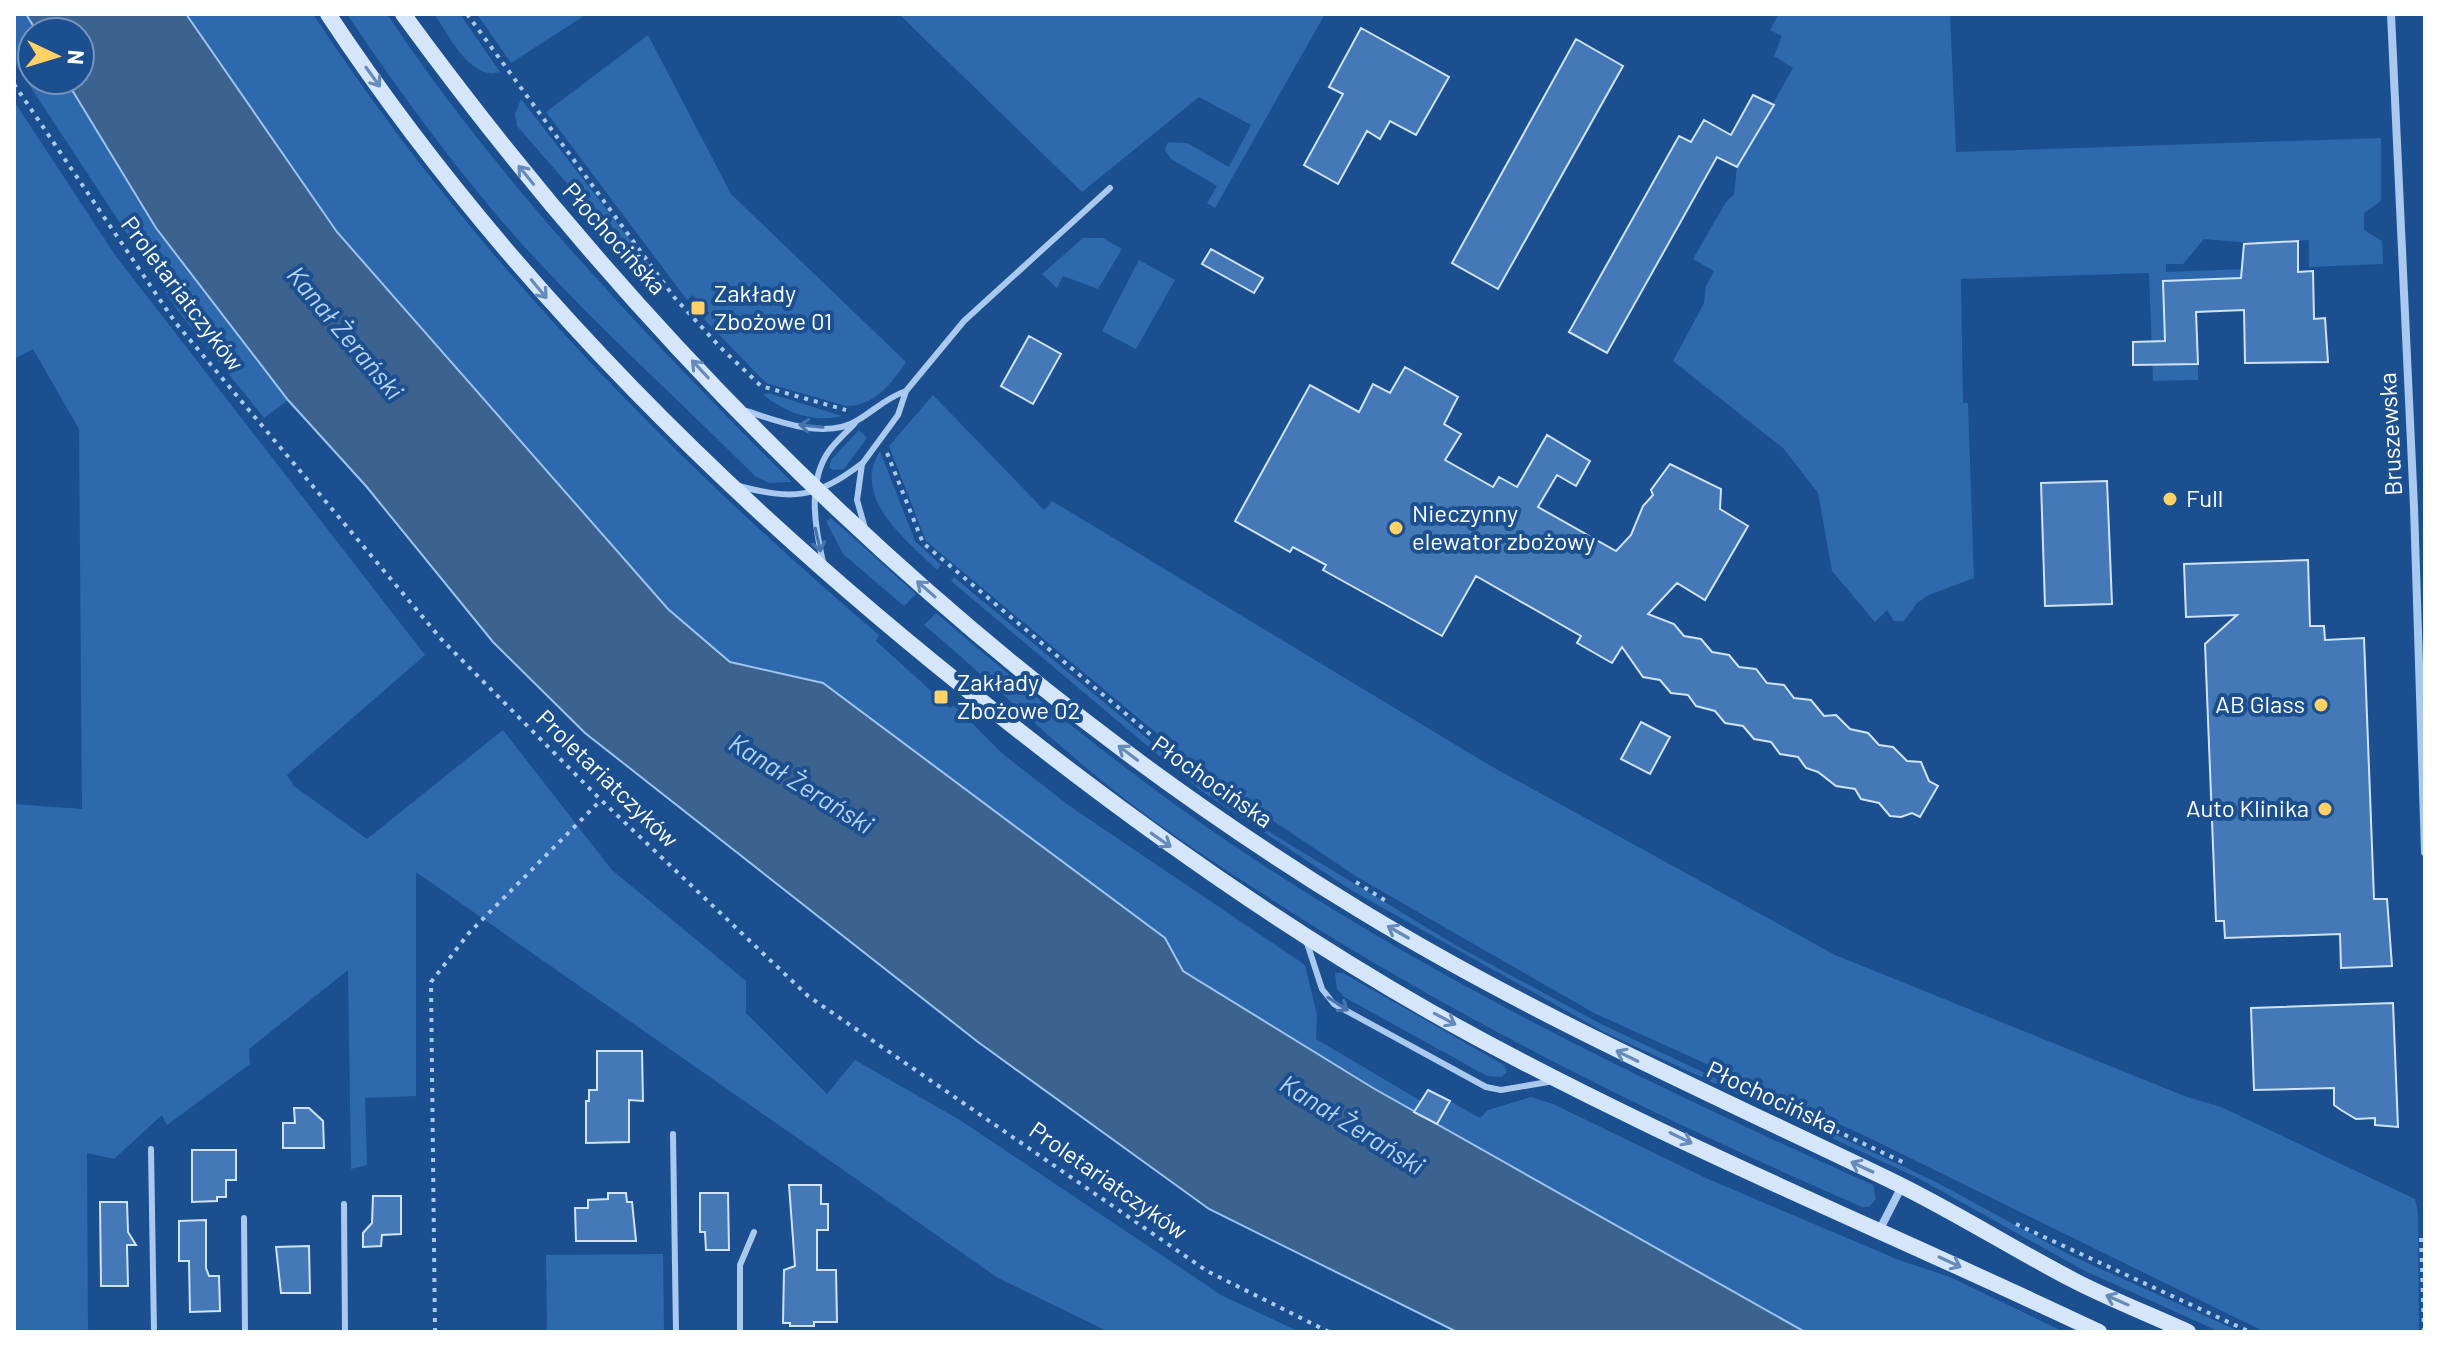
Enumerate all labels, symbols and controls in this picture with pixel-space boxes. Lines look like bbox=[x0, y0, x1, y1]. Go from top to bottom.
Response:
north arrow bbox=[16, 16, 96, 96]
text: N bbox=[63, 49, 90, 66]
one-way arrow bbox=[365, 66, 382, 88]
one-way arrow bbox=[517, 165, 535, 186]
street label: Płochocińska bbox=[557, 176, 673, 300]
street label: Proletariatczyków bbox=[116, 210, 251, 376]
water label: Kanał Żerański bbox=[281, 259, 411, 405]
one-way arrow bbox=[530, 278, 548, 299]
place label: Zakłady Zbożowe 01 bbox=[714, 278, 832, 335]
marker: Zakłady Zbożowe 01 bbox=[689, 299, 707, 317]
one-way arrow bbox=[690, 359, 709, 379]
street label: Bruszewska bbox=[2372, 372, 2407, 497]
one-way arrow bbox=[798, 419, 825, 434]
place label: Full bbox=[2186, 483, 2223, 512]
marker: Full bbox=[2161, 490, 2179, 508]
place label: Nieczynny elewator zbożowy bbox=[1412, 498, 1595, 555]
marker: Nieczynny elewator zbożowy bbox=[1387, 519, 1405, 537]
one-way arrow bbox=[811, 527, 826, 553]
one-way arrow bbox=[916, 580, 936, 598]
place label: Zakłady Zbożowe 02 bbox=[957, 667, 1080, 724]
marker: Zakłady Zbożowe 02 bbox=[932, 688, 950, 706]
place label: AB Glass bbox=[2215, 689, 2305, 718]
marker: AB Glass bbox=[2312, 696, 2330, 714]
street label: Proletariatczyków bbox=[531, 703, 685, 853]
water label: Kanał Żerański bbox=[724, 726, 880, 840]
street label: Płochocińska bbox=[1147, 728, 1279, 833]
one-way arrow bbox=[1118, 744, 1139, 761]
place label: Auto Klinika bbox=[2186, 793, 2309, 822]
marker: Auto Klinika bbox=[2316, 800, 2334, 818]
one-way arrow bbox=[1150, 831, 1171, 848]
one-way arrow bbox=[1387, 924, 1410, 940]
one-way arrow bbox=[1326, 996, 1348, 1013]
one-way arrow bbox=[1432, 1012, 1456, 1028]
one-way arrow bbox=[1615, 1048, 1639, 1063]
street label: Płochocińska bbox=[1703, 1054, 1843, 1140]
water label: Kanał Żerański bbox=[1275, 1067, 1431, 1181]
street label: Proletariatczyków bbox=[1024, 1115, 1193, 1245]
one-way arrow bbox=[1669, 1131, 1693, 1146]
one-way arrow bbox=[1850, 1159, 1874, 1174]
one-way arrow bbox=[1938, 1255, 1962, 1270]
one-way arrow bbox=[2105, 1292, 2130, 1307]

